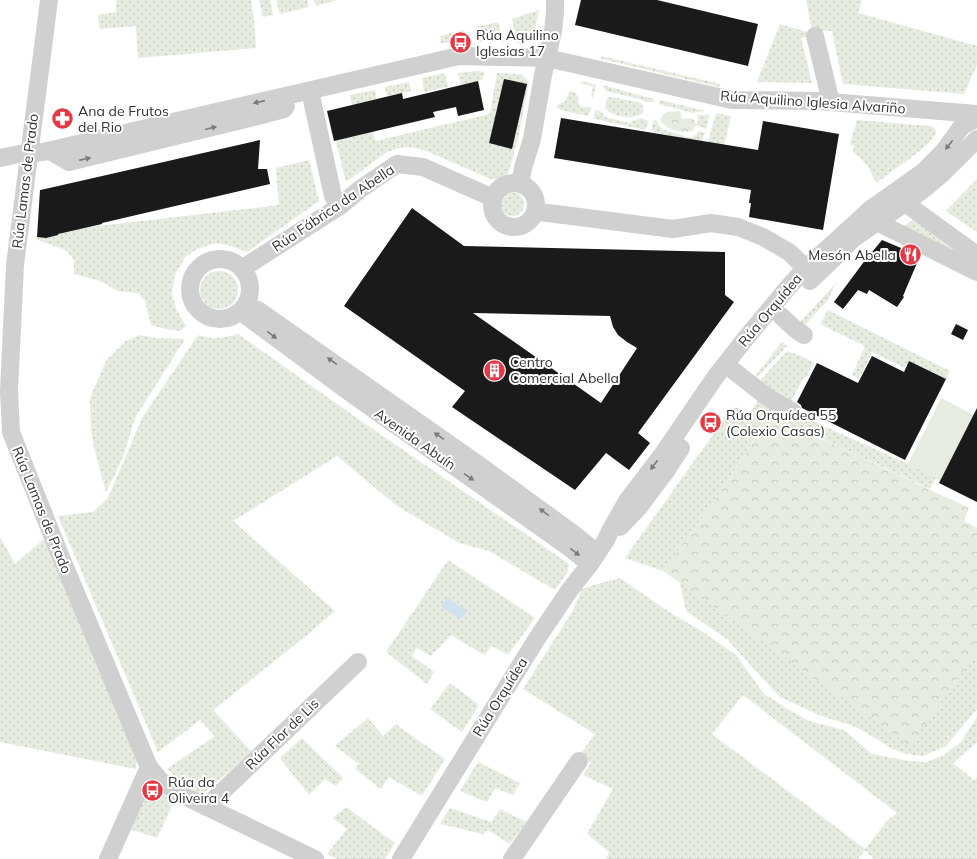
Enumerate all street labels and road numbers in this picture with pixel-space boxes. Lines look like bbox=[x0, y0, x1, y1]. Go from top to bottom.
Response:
street label: Rúa Aquilino Iglesia Alvariño bbox=[720, 87, 906, 117]
street label: Rúa Lamas de Prado bbox=[8, 113, 42, 249]
street label: Rúa Fábrica da Abella bbox=[268, 160, 398, 256]
street label: Rúa Orquídea bbox=[734, 270, 806, 350]
street label: Avenida Abuín bbox=[371, 404, 459, 474]
street label: Rúa Lamas de Prado bbox=[8, 444, 76, 576]
street label: Rúa Orquídea bbox=[469, 654, 531, 740]
street label: Rúa Flor de Lis bbox=[241, 694, 323, 774]

